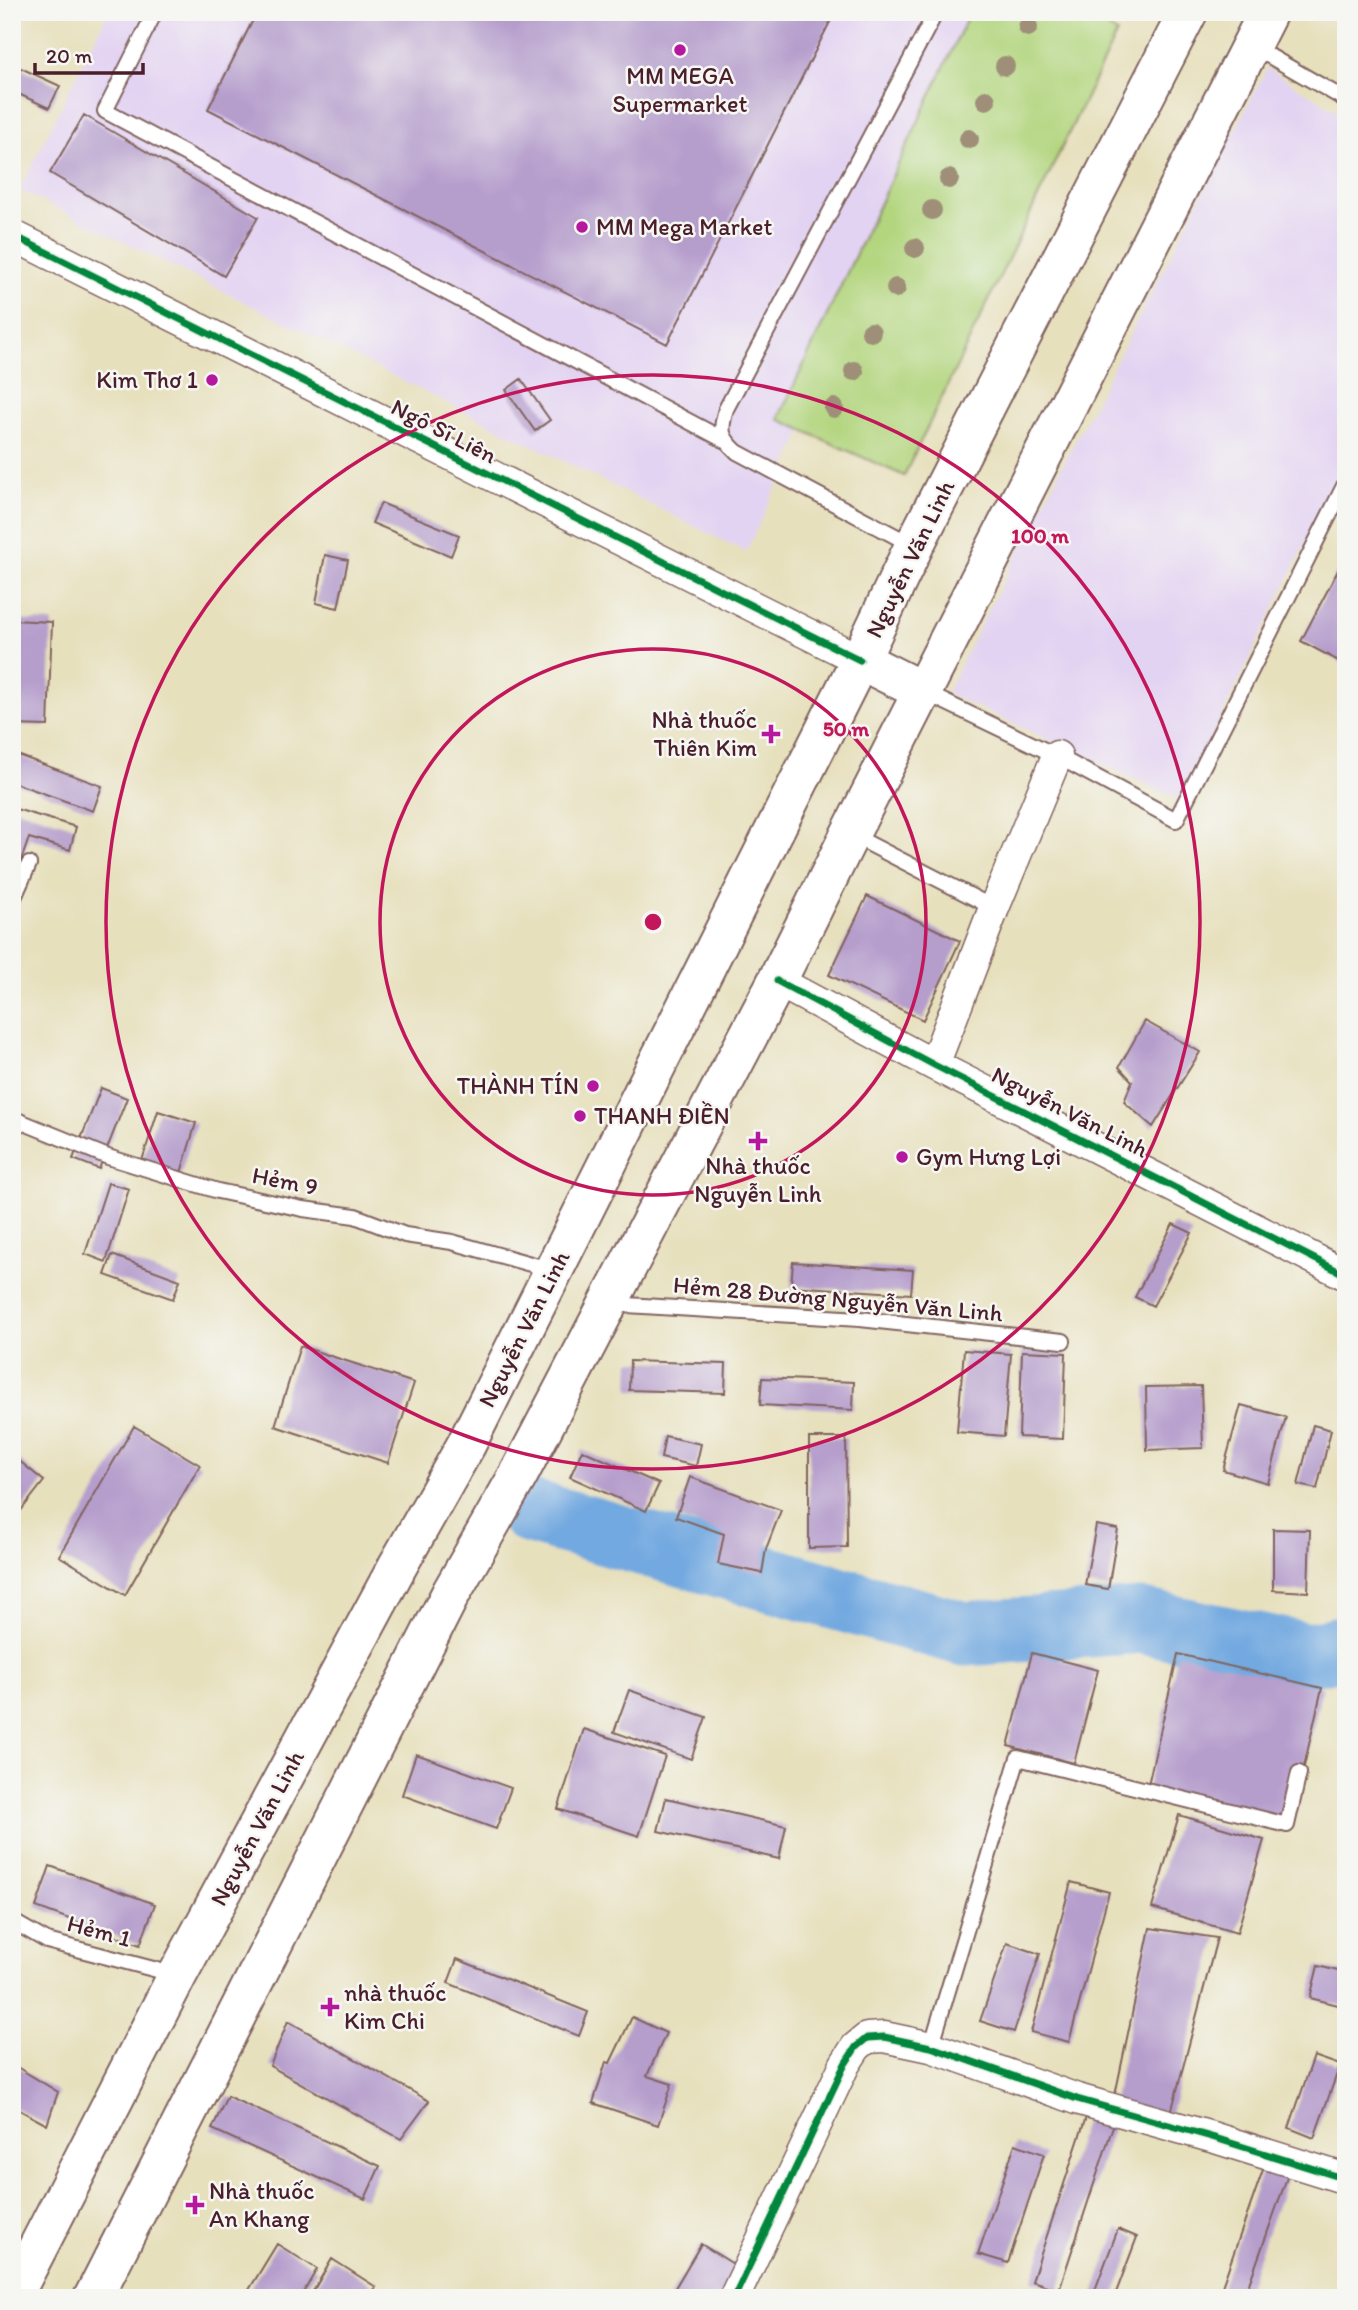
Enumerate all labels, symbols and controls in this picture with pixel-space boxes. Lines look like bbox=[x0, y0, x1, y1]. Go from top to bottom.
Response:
scale bar bbox=[35, 32, 144, 76]
marker: MM MEGA Supermarket bbox=[672, 42, 688, 58]
text: 20 m bbox=[46, 43, 93, 68]
place label: MM MEGA Supermarket bbox=[613, 61, 747, 118]
place label: MM Mega Market bbox=[596, 212, 773, 241]
marker: MM Mega Market bbox=[574, 219, 590, 235]
place label: Kim Thơ 1 bbox=[96, 365, 198, 394]
marker: Kim Thơ 1 bbox=[204, 372, 220, 388]
street label: Ngô Sĩ Liên bbox=[387, 392, 502, 470]
street label: Nguyễn Văn Linh bbox=[859, 475, 960, 642]
text: 100 m bbox=[1011, 523, 1069, 548]
place label: Nhà thuốc Thiên Kim bbox=[651, 705, 757, 762]
text: 50 m bbox=[823, 716, 870, 741]
marker: Nhà thuốc Thiên Kim bbox=[763, 726, 779, 742]
centre of rings bbox=[641, 910, 665, 934]
street label: Nguyễn Văn Linh bbox=[987, 1060, 1154, 1164]
place label: THÀNH TÍN bbox=[457, 1071, 579, 1100]
marker: THÀNH TÍN bbox=[585, 1078, 601, 1094]
place label: THANH ĐIỀN bbox=[594, 1101, 730, 1130]
marker: THANH ĐIỀN bbox=[572, 1108, 588, 1124]
marker: Nhà thuốc Nguyễn Linh bbox=[750, 1133, 766, 1149]
place label: Gym Hưng Lợi bbox=[916, 1142, 1061, 1171]
marker: Gym Hưng Lợi bbox=[894, 1149, 910, 1165]
place label: Nhà thuốc Nguyễn Linh bbox=[694, 1151, 822, 1208]
street label: Hẻm 9 bbox=[250, 1160, 320, 1201]
street label: Nguyễn Văn Linh bbox=[472, 1245, 576, 1412]
street label: Hẻm 28 Đường Nguyễn Văn Linh bbox=[672, 1270, 1004, 1327]
street label: Nguyễn Văn Linh bbox=[203, 1745, 310, 1911]
street label: Hẻm 1 bbox=[64, 1908, 134, 1953]
place label: nhà thuốc Kim Chi bbox=[344, 1978, 446, 2035]
marker: nhà thuốc Kim Chi bbox=[322, 1999, 338, 2015]
place label: Nhà thuốc An Khang bbox=[209, 2176, 315, 2233]
marker: Nhà thuốc An Khang bbox=[187, 2197, 203, 2213]

